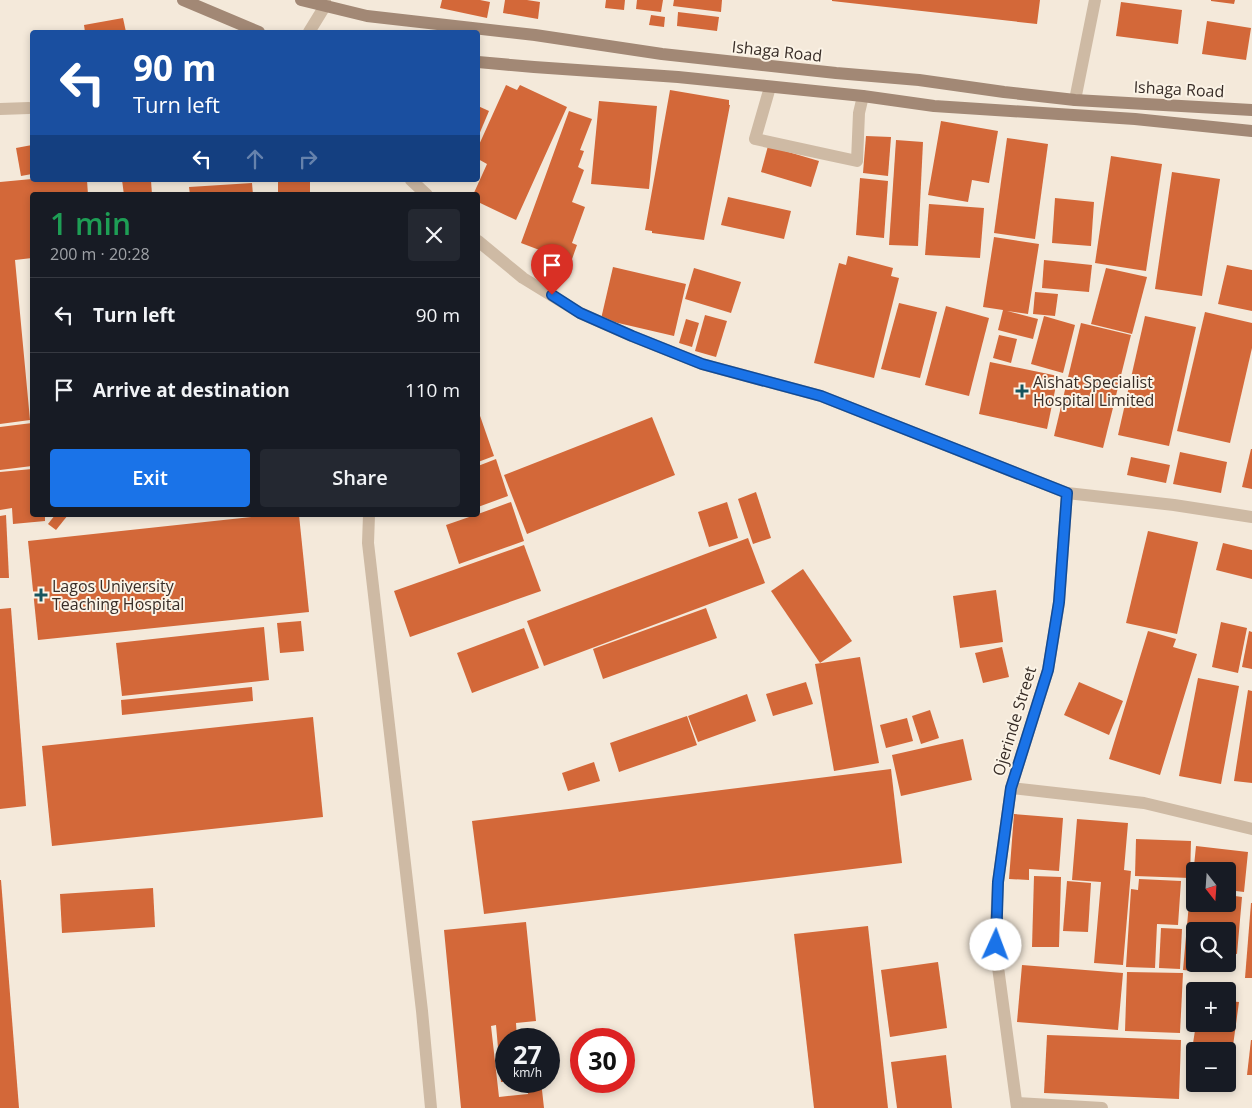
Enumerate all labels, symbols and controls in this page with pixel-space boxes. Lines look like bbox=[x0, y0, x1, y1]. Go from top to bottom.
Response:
street label: Ishaga Road bbox=[731, 35, 823, 67]
text: 90 m bbox=[133, 44, 216, 91]
icon: left bbox=[50, 50, 115, 115]
street label: Ishaga Road bbox=[1133, 76, 1225, 102]
text: Turn left bbox=[133, 89, 220, 119]
icon: left bbox=[188, 145, 216, 173]
icon: ahead bbox=[241, 145, 269, 173]
icon: right bbox=[294, 145, 322, 173]
text: 1 min bbox=[50, 203, 131, 244]
button: close bbox=[408, 209, 460, 261]
text: 200 m · 20:28 bbox=[50, 243, 150, 265]
pin bbox=[531, 244, 573, 295]
icon: arrive bbox=[538, 251, 566, 279]
icon: left bbox=[50, 301, 78, 329]
text: Turn left bbox=[93, 302, 175, 328]
text: 90 m bbox=[416, 302, 460, 328]
place label: Aishat Specialist Hospital Limited bbox=[1033, 371, 1154, 411]
icon: arrive bbox=[50, 376, 78, 404]
text: Arrive at destination bbox=[93, 377, 290, 403]
text: 110 m bbox=[405, 377, 460, 403]
marker: Aishat Specialist Hospital Limited bbox=[1015, 384, 1029, 398]
button: Exit bbox=[50, 449, 250, 507]
button: Share bbox=[260, 449, 460, 507]
place label: Lagos University Teaching Hospital bbox=[52, 575, 184, 615]
marker: Lagos University Teaching Hospital bbox=[34, 588, 48, 602]
street label: Ojerinde Street bbox=[987, 663, 1041, 778]
north arrow bbox=[1186, 862, 1236, 912]
map controls bbox=[1186, 862, 1236, 1092]
position arrow bbox=[969, 918, 1021, 970]
button: search bbox=[1186, 922, 1236, 972]
button: + bbox=[1186, 982, 1236, 1032]
speed limit sign: 30 bbox=[570, 1028, 635, 1093]
text: 27 bbox=[513, 1037, 542, 1071]
button: − bbox=[1186, 1042, 1236, 1092]
text: km/h bbox=[513, 1064, 542, 1081]

